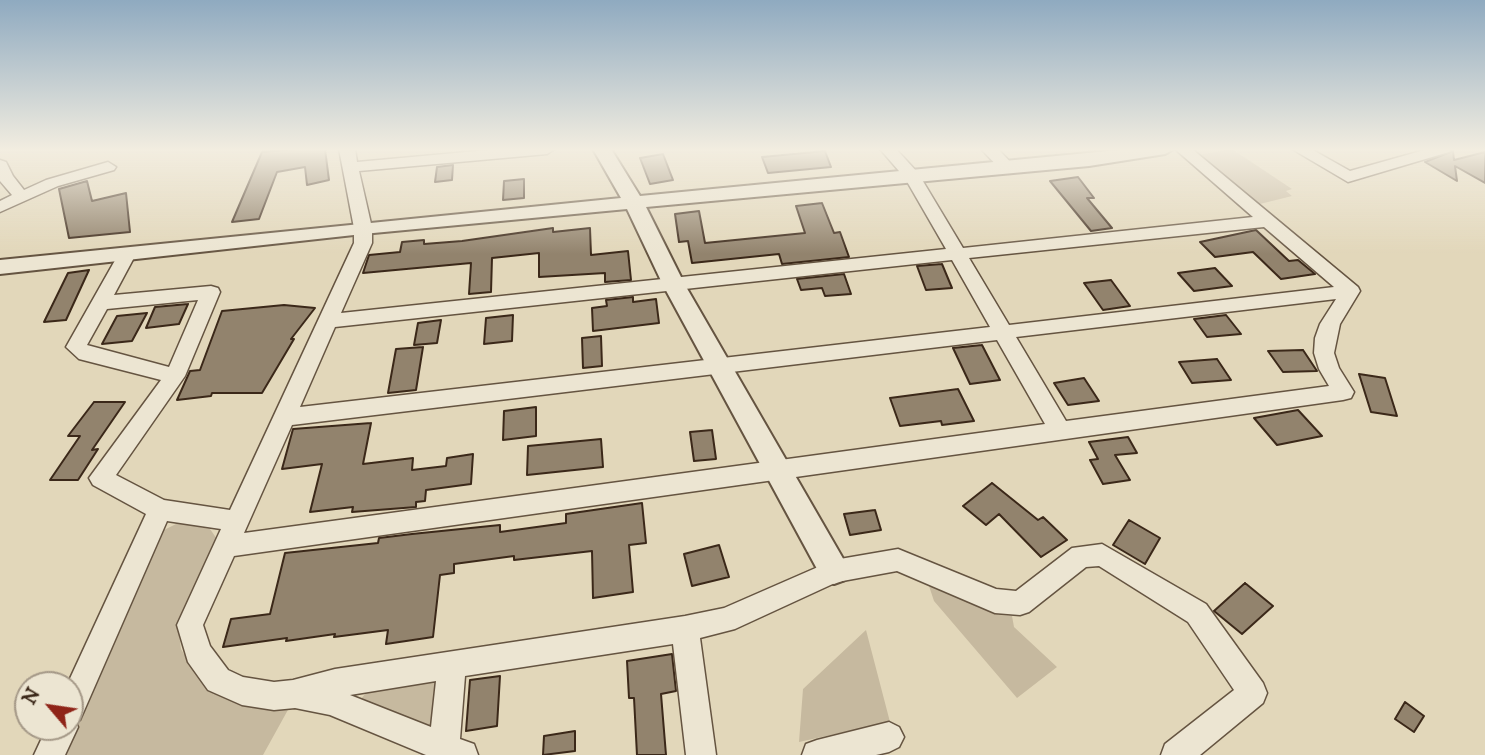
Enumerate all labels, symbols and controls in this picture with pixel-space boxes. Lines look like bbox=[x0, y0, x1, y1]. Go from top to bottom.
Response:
north arrow bbox=[14, 671, 84, 741]
text: N bbox=[18, 684, 46, 709]

